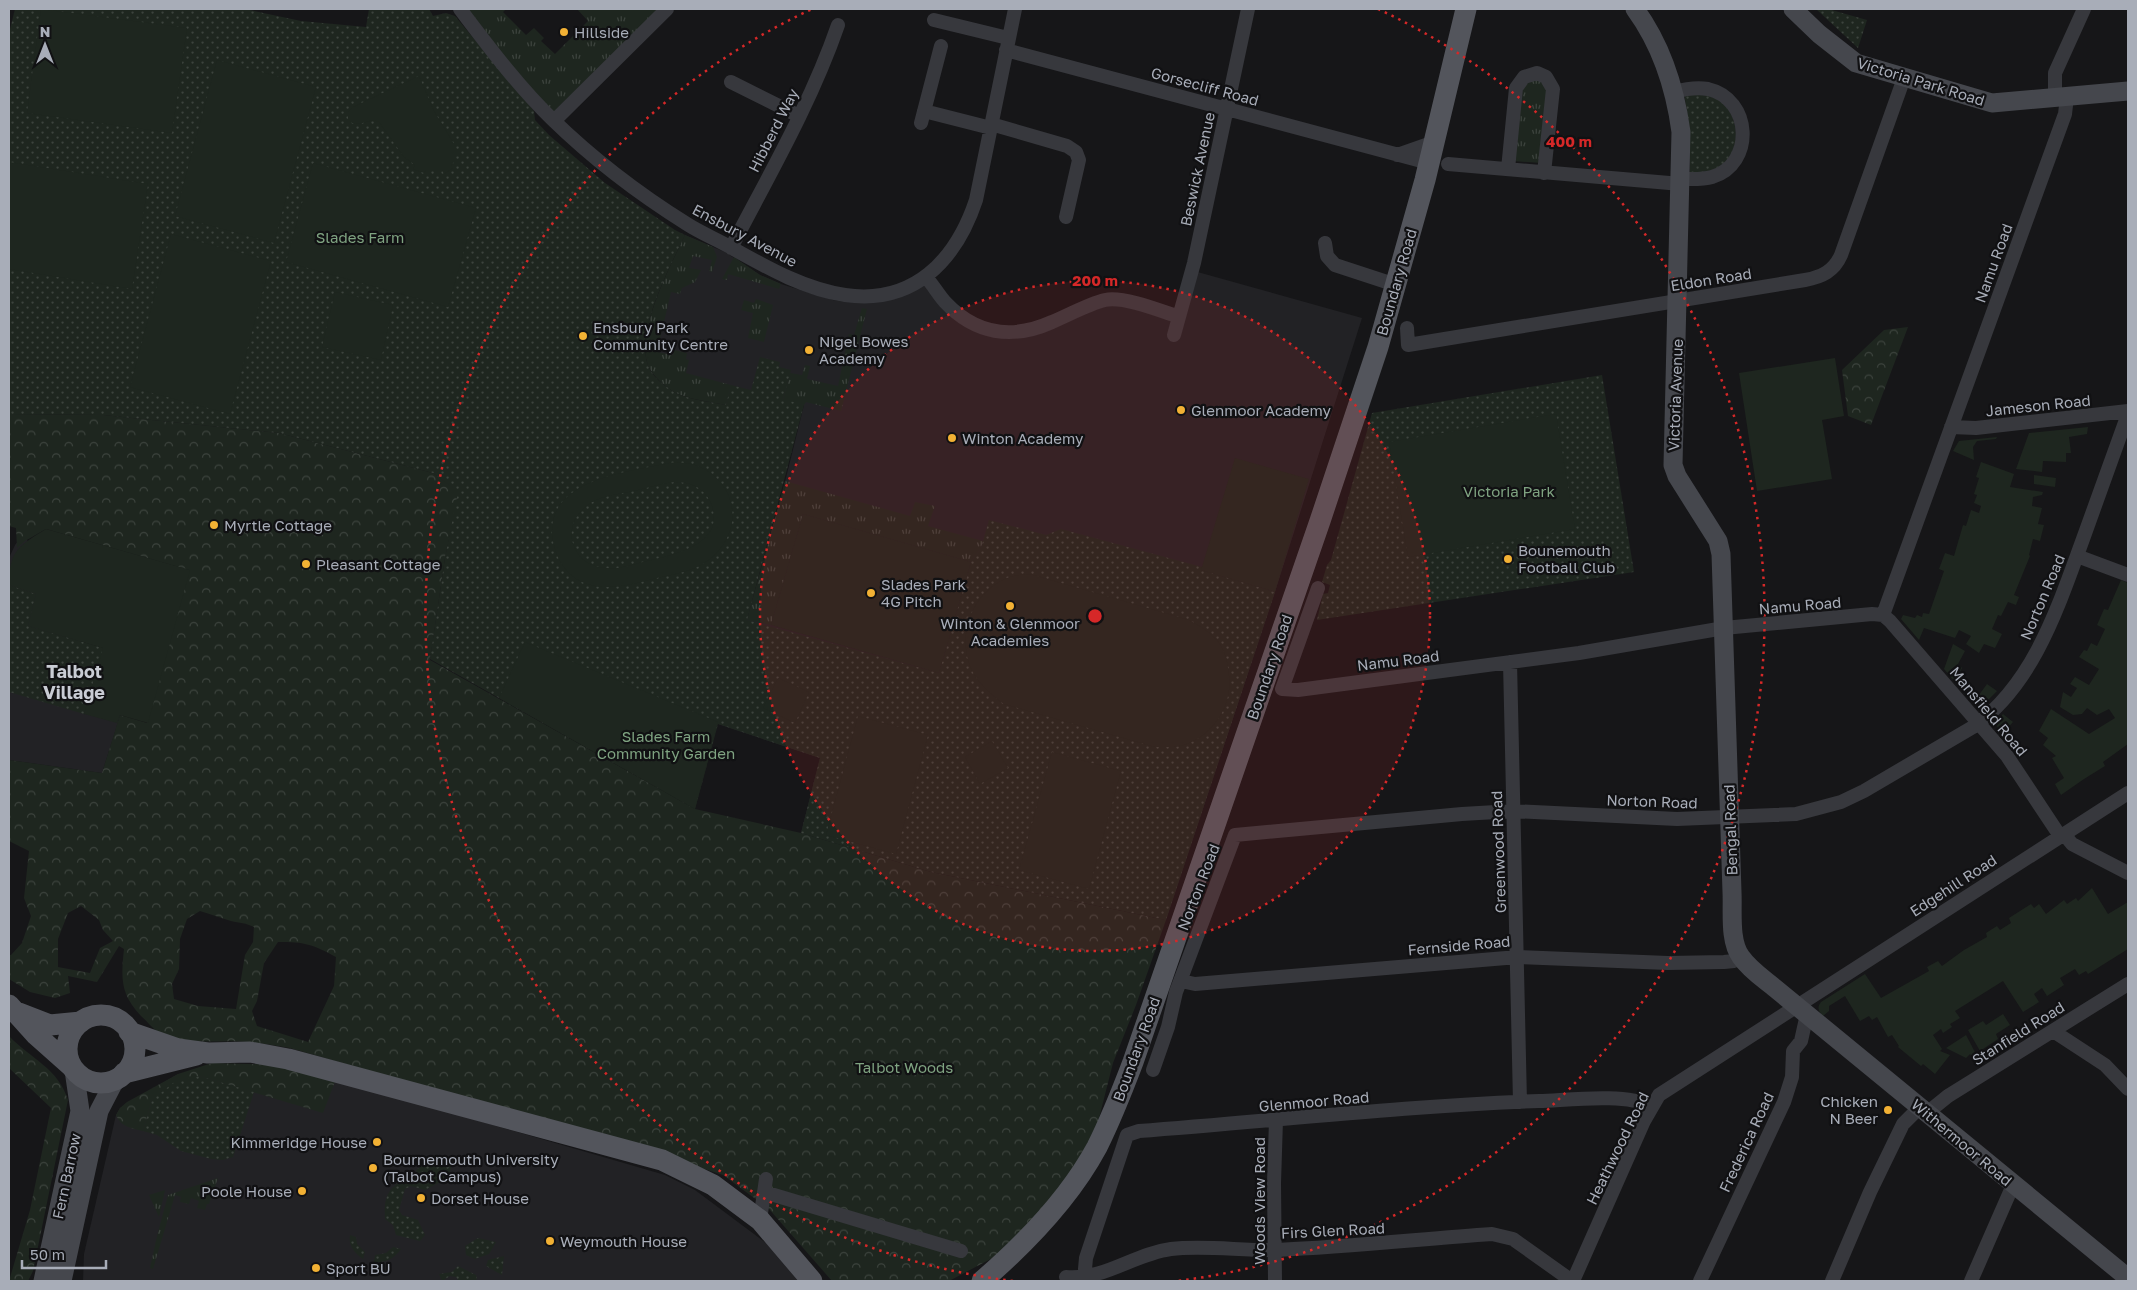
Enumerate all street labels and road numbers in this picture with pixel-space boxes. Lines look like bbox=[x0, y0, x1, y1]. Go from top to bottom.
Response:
street label: Victoria Park Road bbox=[1855, 53, 1987, 109]
street label: Gorsecliff Road bbox=[1149, 63, 1261, 109]
street label: Hibberd Way bbox=[744, 85, 802, 175]
street label: Beswick Avenue bbox=[1176, 110, 1218, 228]
street label: Ensbury Avenue bbox=[690, 200, 801, 270]
street label: Namu Road bbox=[1970, 221, 2016, 305]
street label: Boundary Road bbox=[1372, 227, 1420, 337]
street label: Eldon Road bbox=[1669, 264, 1753, 294]
street label: Victoria Avenue bbox=[1664, 338, 1686, 451]
street label: Jameson Road bbox=[1985, 391, 2091, 419]
street label: Norton Road bbox=[2016, 551, 2068, 643]
street label: Namu Road bbox=[1758, 592, 1842, 618]
street label: Boundary Road bbox=[1243, 612, 1295, 722]
street label: Namu Road bbox=[1356, 646, 1440, 674]
street label: Mansfield Road bbox=[1946, 663, 2032, 759]
street label: Bengal Road bbox=[1719, 784, 1741, 876]
street label: Greenwood Road bbox=[1487, 790, 1509, 914]
street label: Norton Road bbox=[1606, 790, 1698, 812]
street label: Norton Road bbox=[1173, 841, 1223, 933]
street label: Edgehill Road bbox=[1906, 850, 2000, 920]
street label: Fernside Road bbox=[1407, 932, 1511, 958]
street label: Boundary Road bbox=[1109, 994, 1163, 1104]
street label: Stanfield Road bbox=[1968, 997, 2068, 1069]
street label: Glenmoor Road bbox=[1258, 1087, 1370, 1115]
street label: Heathwood Road bbox=[1582, 1089, 1652, 1207]
street label: Frederica Road bbox=[1715, 1089, 1777, 1195]
street label: Withermoor Road bbox=[1908, 1095, 2016, 1189]
street label: Fern Barrow bbox=[48, 1131, 84, 1221]
street label: Woods View Road bbox=[1250, 1137, 1268, 1265]
street label: Firs Glen Road bbox=[1281, 1218, 1385, 1242]

